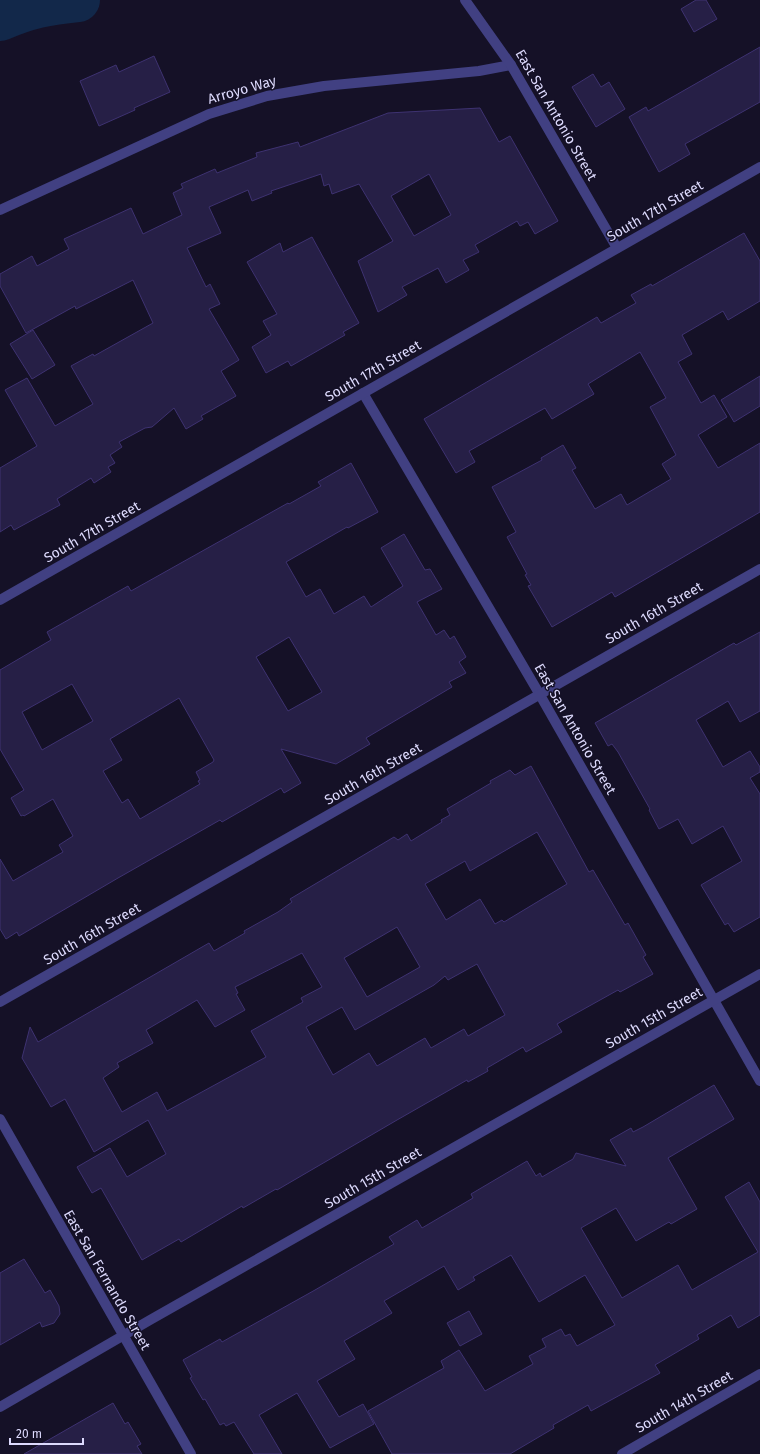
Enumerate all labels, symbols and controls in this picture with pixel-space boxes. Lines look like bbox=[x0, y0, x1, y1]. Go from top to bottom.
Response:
street label: East San Antonio Street bbox=[512, 46, 601, 184]
street label: Arroyo Way bbox=[206, 72, 278, 108]
street label: South 17th Street bbox=[604, 176, 707, 245]
street label: South 17th Street bbox=[322, 336, 425, 405]
street label: South 17th Street bbox=[41, 497, 144, 566]
street label: South 16th Street bbox=[602, 578, 706, 648]
street label: East San Antonio Street bbox=[531, 660, 620, 798]
street label: South 16th Street bbox=[321, 739, 425, 809]
street label: South 16th Street bbox=[40, 899, 144, 969]
street label: South 15th Street bbox=[603, 983, 706, 1053]
street label: South 15th Street bbox=[322, 1143, 425, 1213]
street label: East San Fernando Street bbox=[60, 1207, 155, 1354]
street label: South 14th Street bbox=[632, 1367, 736, 1437]
scale bar bbox=[10, 1420, 83, 1446]
text: 20 m bbox=[16, 1427, 42, 1441]

